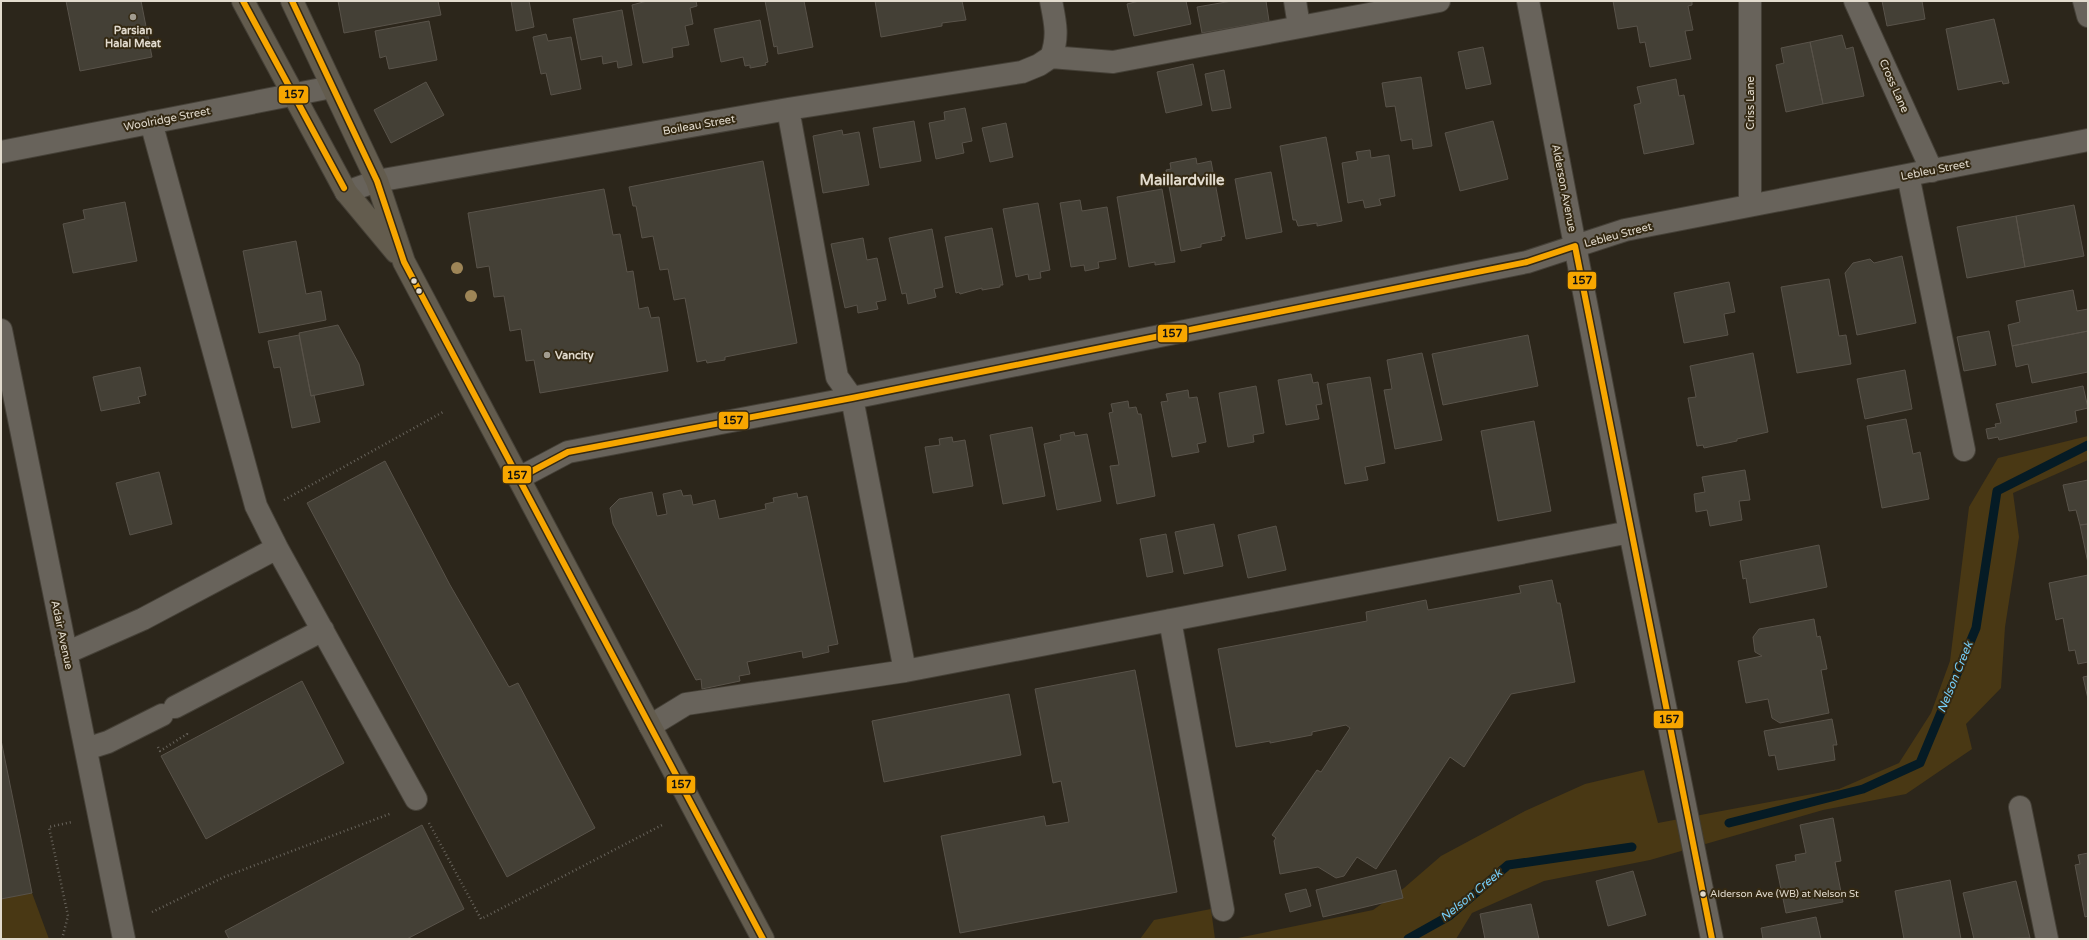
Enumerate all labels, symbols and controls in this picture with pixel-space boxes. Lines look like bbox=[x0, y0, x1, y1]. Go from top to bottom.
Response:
marker: Parsian Halal Meat bbox=[128, 12, 138, 22]
place label: Parsian Halal Meat bbox=[105, 24, 162, 50]
street label: Cross Lane bbox=[1876, 57, 1912, 115]
street label: Criss Lane bbox=[1744, 76, 1757, 130]
line badge: 157 bbox=[278, 85, 309, 104]
text: 157 bbox=[284, 88, 304, 101]
street label: Woolridge Street bbox=[123, 104, 211, 134]
street label: Boileau Street bbox=[662, 112, 736, 138]
street label: Alderson Avenue bbox=[1549, 143, 1579, 233]
street label: Lebleu Street bbox=[1900, 157, 1970, 183]
district label: Maillardville bbox=[1139, 171, 1225, 189]
street label: Lebleu Street bbox=[1583, 220, 1653, 250]
line badge: 157 bbox=[1567, 271, 1597, 290]
text: 157 bbox=[1572, 274, 1592, 287]
unlabelled marker bbox=[409, 276, 419, 286]
unlabelled marker bbox=[414, 286, 424, 296]
line badge: 157 bbox=[1157, 324, 1188, 343]
text: 157 bbox=[1162, 327, 1182, 340]
place label: Vancity bbox=[555, 349, 594, 363]
marker: Vancity bbox=[542, 350, 552, 360]
line badge: 157 bbox=[718, 411, 749, 430]
text: 157 bbox=[723, 414, 743, 427]
line badge: 157 bbox=[502, 465, 532, 484]
text: 157 bbox=[507, 469, 527, 482]
street label: Adair Avenue bbox=[48, 599, 76, 671]
water label: Nelson Creek bbox=[1934, 638, 1976, 715]
line badge: 157 bbox=[1653, 710, 1684, 729]
text: 157 bbox=[1659, 713, 1679, 726]
line badge: 157 bbox=[666, 775, 696, 794]
text: 157 bbox=[671, 778, 691, 791]
water label: Nelson Creek bbox=[1437, 865, 1506, 924]
place label: Alderson Ave (WB) at Nelson St bbox=[1710, 888, 1859, 900]
marker: Alderson Ave (WB) at Nelson St bbox=[1698, 889, 1708, 899]

